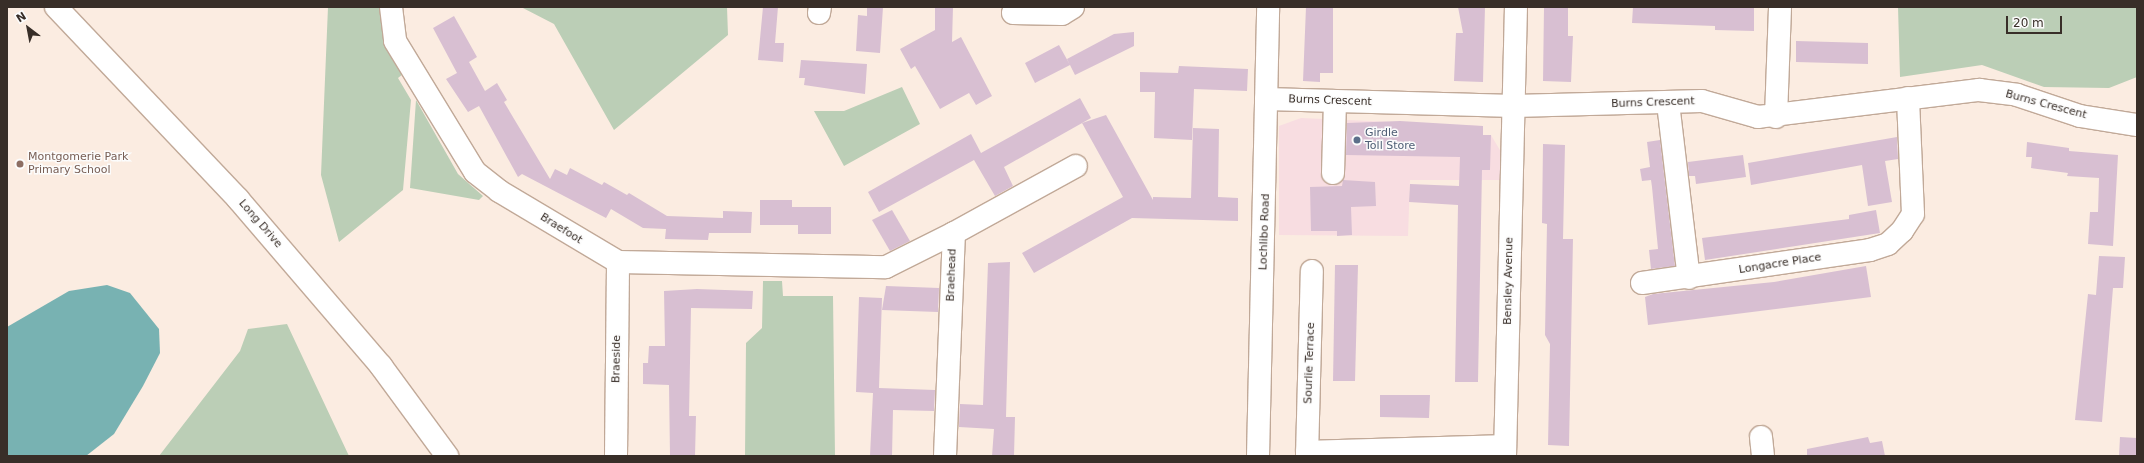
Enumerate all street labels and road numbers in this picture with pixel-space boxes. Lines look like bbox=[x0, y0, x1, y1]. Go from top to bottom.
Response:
street label: Burns Crescent bbox=[2004, 88, 2088, 122]
street label: Burns Crescent bbox=[1288, 93, 1372, 109]
street label: Burns Crescent bbox=[1611, 95, 1695, 111]
street label: Lochlibo Road bbox=[1257, 193, 1273, 271]
street label: Long Drive bbox=[236, 197, 284, 251]
street label: Braefoot bbox=[537, 211, 585, 247]
street label: Bensley Avenue bbox=[1502, 237, 1516, 325]
street label: Braehead bbox=[944, 248, 960, 302]
street label: Longacre Place bbox=[1738, 251, 1822, 277]
street label: Sourlie Terrace bbox=[1302, 322, 1318, 404]
street label: Braeside bbox=[610, 335, 624, 383]

